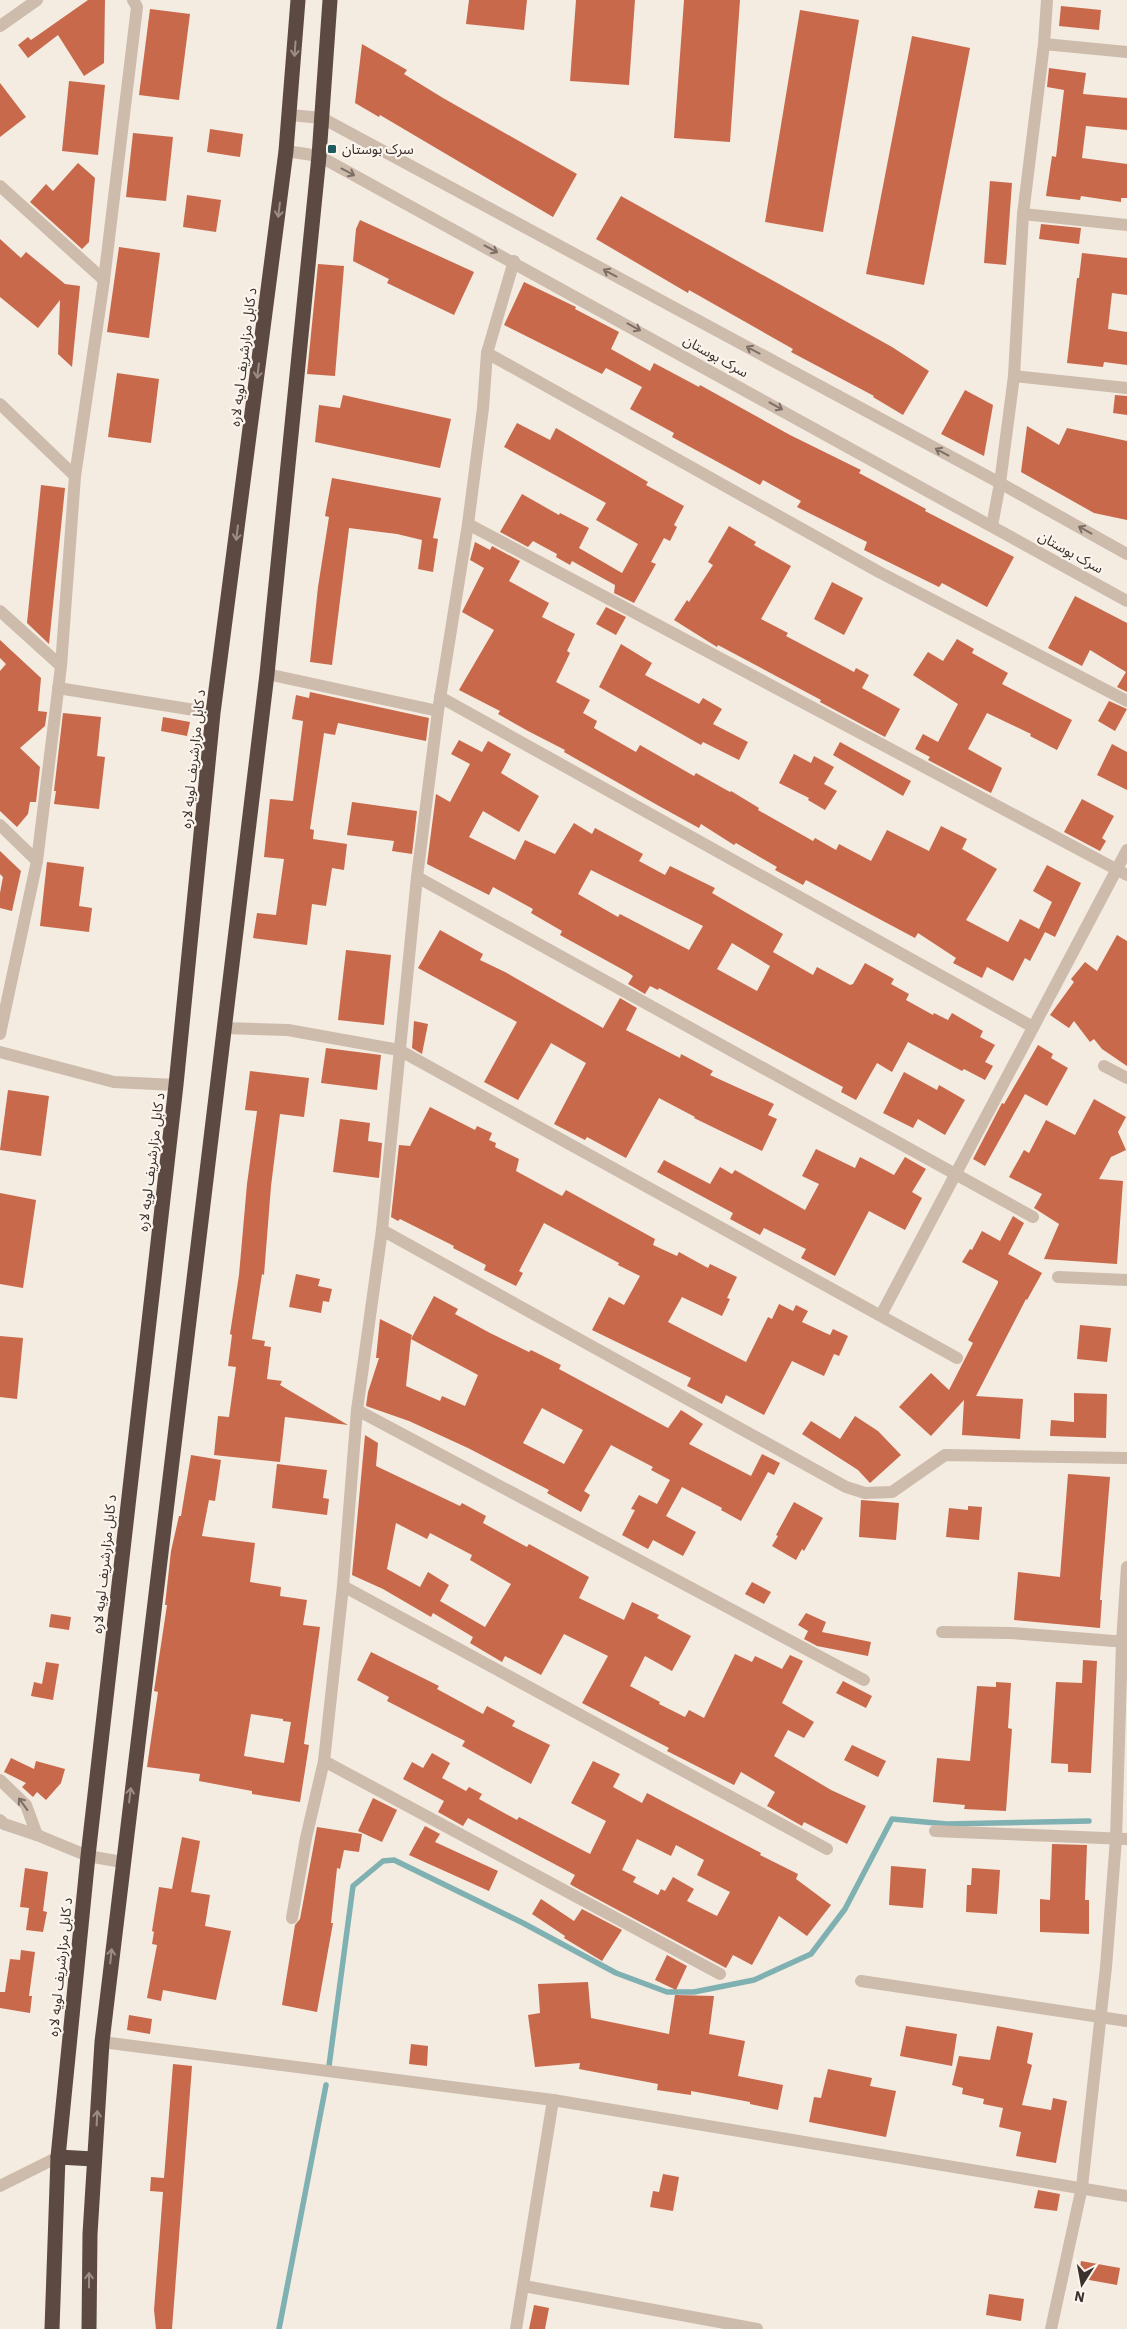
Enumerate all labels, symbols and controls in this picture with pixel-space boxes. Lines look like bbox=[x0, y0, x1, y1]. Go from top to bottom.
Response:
one-way arrow bbox=[290, 40, 299, 56]
place label: سرک بوستان bbox=[342, 140, 414, 158]
marker: سرک بوستان bbox=[326, 143, 338, 155]
one-way arrow bbox=[341, 167, 355, 177]
one-way arrow bbox=[274, 202, 284, 218]
one-way arrow bbox=[483, 245, 498, 254]
one-way arrow bbox=[602, 268, 617, 278]
street label: د کابل مزارشریف لویه لاره bbox=[226, 286, 260, 427]
one-way arrow bbox=[626, 323, 640, 333]
street label: سرک بوستان bbox=[680, 331, 752, 381]
one-way arrow bbox=[746, 345, 761, 354]
one-way arrow bbox=[252, 363, 262, 379]
one-way arrow bbox=[768, 401, 783, 411]
one-way arrow bbox=[936, 446, 950, 456]
one-way arrow bbox=[231, 524, 241, 540]
one-way arrow bbox=[1077, 525, 1092, 535]
street label: سرک بوستان bbox=[1035, 527, 1107, 577]
street label: د کابل مزارشریف لویه لاره bbox=[177, 688, 209, 829]
street label: د کابل مزارشریف لویه لاره bbox=[134, 1091, 168, 1232]
street label: د کابل مزارشریف لویه لاره bbox=[88, 1493, 120, 1634]
one-way arrow bbox=[125, 1787, 135, 1803]
one-way arrow bbox=[18, 1797, 28, 1811]
street label: د کابل مزارشریف لویه لاره bbox=[44, 1896, 76, 2037]
one-way arrow bbox=[106, 1948, 116, 1964]
one-way arrow bbox=[92, 2110, 101, 2126]
north arrow bbox=[1057, 2259, 1107, 2309]
one-way arrow bbox=[84, 2273, 94, 2289]
text: N bbox=[1073, 2287, 1086, 2307]

